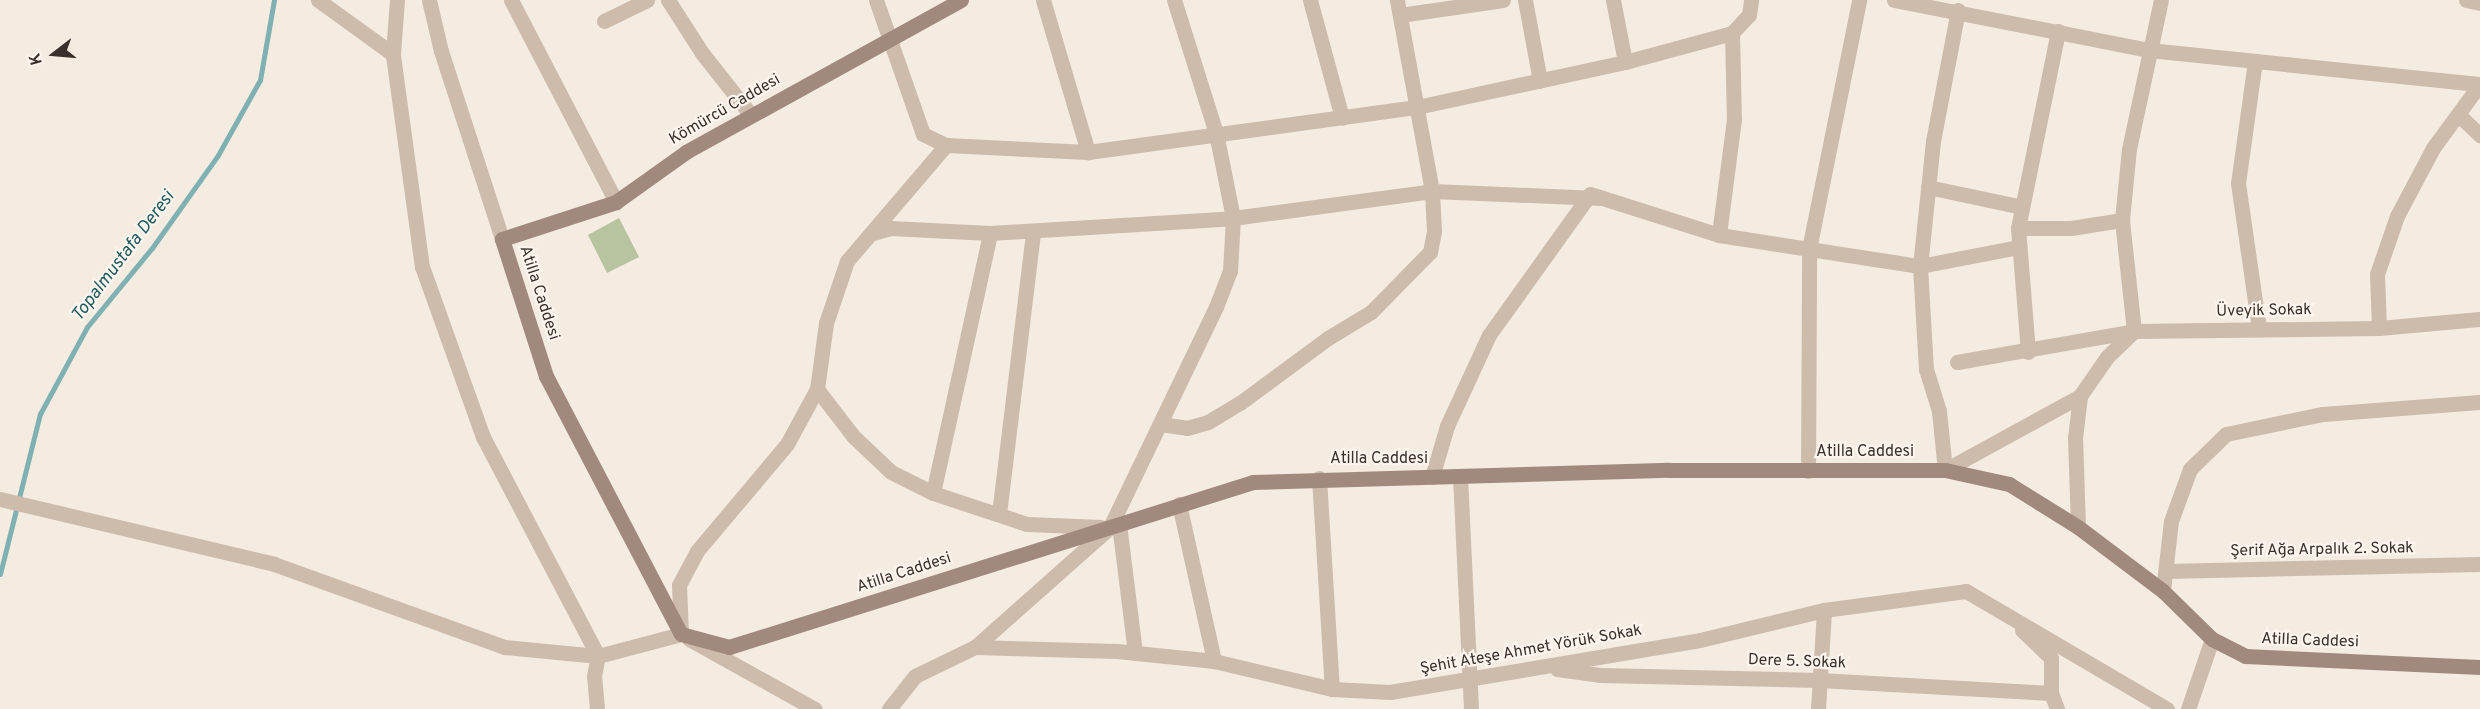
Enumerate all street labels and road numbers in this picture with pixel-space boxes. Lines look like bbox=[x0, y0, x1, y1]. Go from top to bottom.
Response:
street label: Kömürcü Caddesi bbox=[666, 70, 784, 150]
street label: Atilla Caddesi bbox=[515, 243, 563, 343]
street label: Üveyik Sokak bbox=[2216, 301, 2312, 321]
street label: Atilla Caddesi bbox=[1816, 442, 1914, 462]
street label: Atilla Caddesi bbox=[1330, 449, 1428, 469]
street label: Şerif Ağa Arpalık 2. Sokak bbox=[2229, 539, 2415, 561]
street label: Atilla Caddesi bbox=[854, 549, 954, 597]
street label: Şehit Ateşe Ahmet Yörük Sokak bbox=[1418, 621, 1644, 679]
street label: Atilla Caddesi bbox=[2261, 630, 2359, 652]
street label: Dere 5. Sokak bbox=[1748, 651, 1846, 673]

